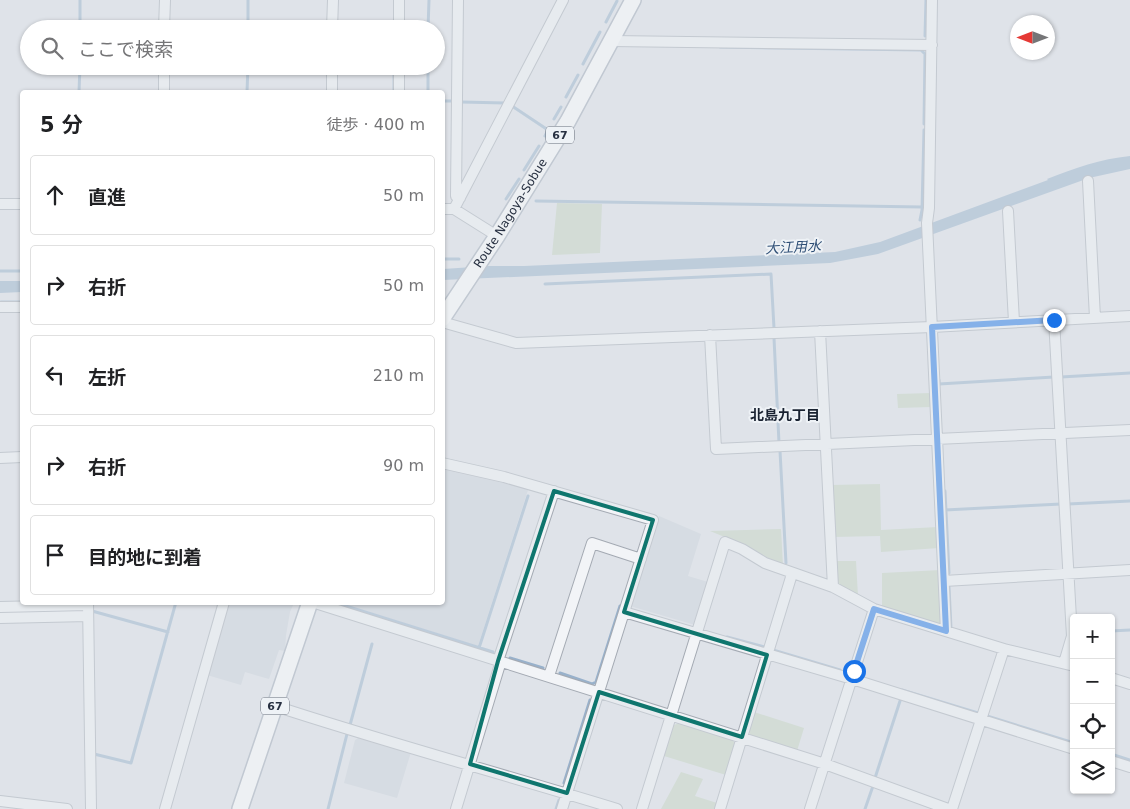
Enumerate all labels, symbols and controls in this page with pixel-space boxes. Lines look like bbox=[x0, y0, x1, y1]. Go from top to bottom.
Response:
north arrow bbox=[1010, 15, 1055, 60]
search box bbox=[20, 20, 445, 75]
icon: search bbox=[38, 34, 66, 62]
text: ここで検索 bbox=[78, 38, 173, 60]
text: 5 分 bbox=[40, 113, 83, 137]
text: 徒歩 · 400 m bbox=[327, 115, 425, 134]
road number: 67 bbox=[546, 126, 574, 144]
street label: Route Nagoya-Sobue bbox=[471, 156, 550, 271]
icon: ahead bbox=[41, 181, 69, 209]
text: 直進 bbox=[88, 186, 126, 208]
text: 50 m bbox=[383, 186, 424, 205]
water label: 大江用水 bbox=[765, 237, 823, 256]
icon: right bbox=[41, 271, 69, 299]
text: 右折 bbox=[88, 276, 126, 298]
text: 50 m bbox=[383, 276, 424, 295]
route end bbox=[1043, 309, 1066, 332]
icon: left bbox=[41, 361, 69, 389]
text: 左折 bbox=[88, 366, 126, 388]
text: 210 m bbox=[373, 366, 424, 385]
district label: 北島九丁目 bbox=[750, 407, 820, 423]
icon: right bbox=[41, 451, 69, 479]
text: 右折 bbox=[88, 456, 126, 478]
text: 90 m bbox=[383, 456, 424, 475]
icon: arrive bbox=[41, 541, 69, 569]
text: 目的地に到着 bbox=[88, 546, 202, 568]
map controls bbox=[1070, 614, 1115, 794]
button: + bbox=[1070, 614, 1115, 659]
button: − bbox=[1070, 659, 1115, 704]
route start bbox=[843, 660, 866, 683]
road number: 67 bbox=[261, 698, 289, 714]
button: locate bbox=[1070, 704, 1115, 749]
button: layers bbox=[1070, 749, 1115, 794]

